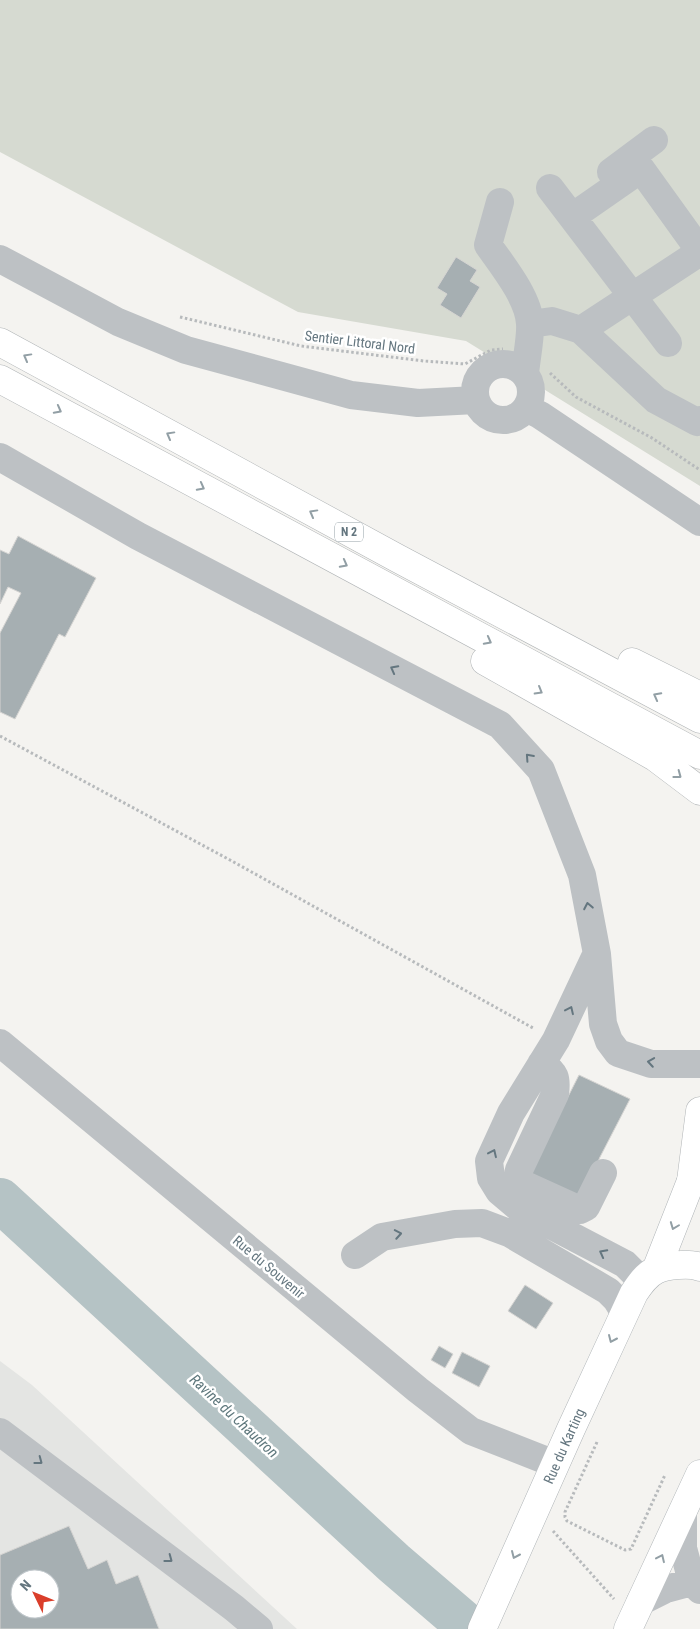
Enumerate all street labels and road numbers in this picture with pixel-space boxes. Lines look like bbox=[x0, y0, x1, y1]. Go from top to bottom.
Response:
street label: Sentier Littoral Nord bbox=[304, 327, 416, 357]
road number: N 2 bbox=[335, 522, 363, 542]
street label: Rue du Souvenir bbox=[230, 1232, 308, 1302]
street label: Rue du Karting bbox=[540, 1406, 588, 1486]

